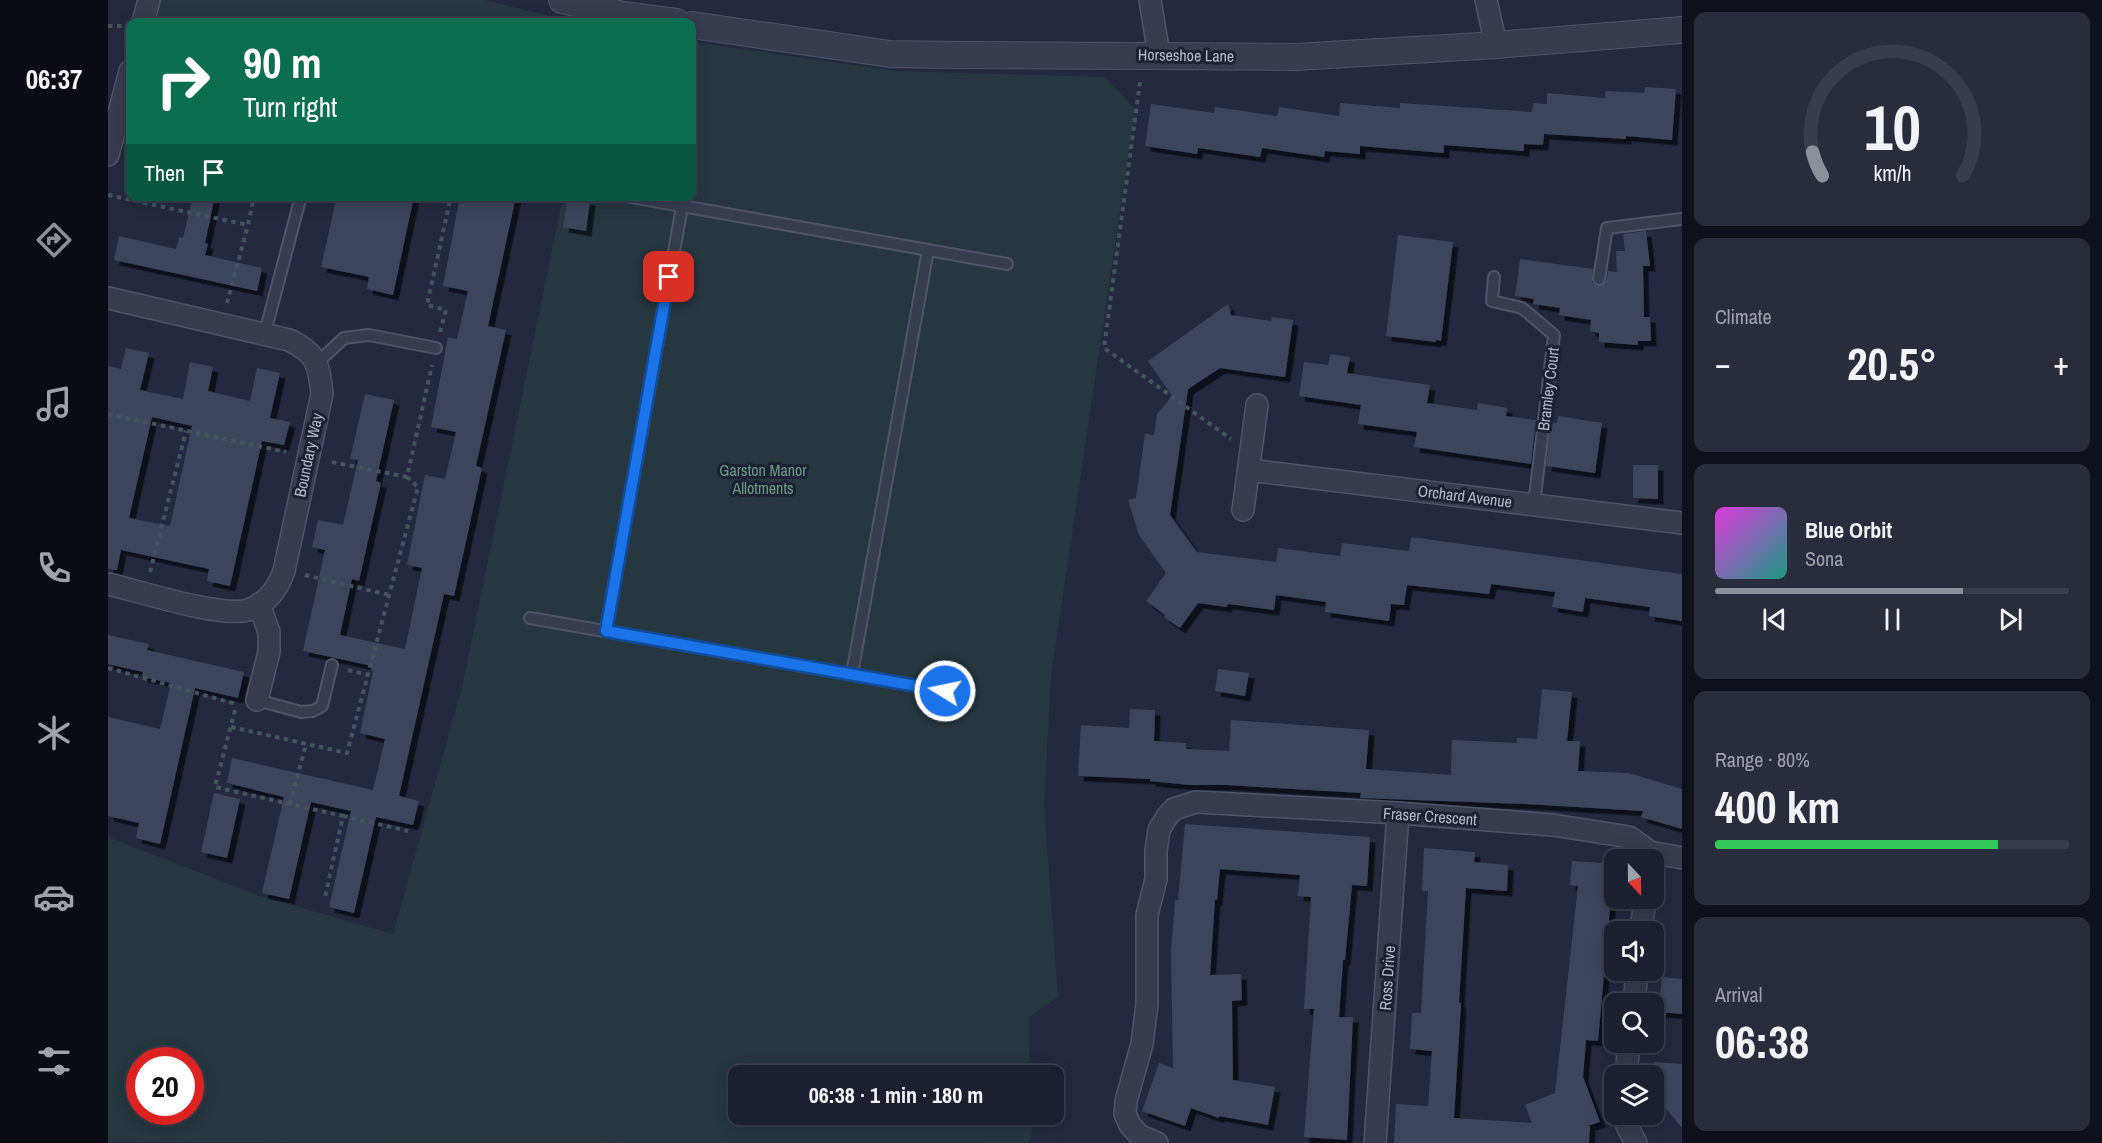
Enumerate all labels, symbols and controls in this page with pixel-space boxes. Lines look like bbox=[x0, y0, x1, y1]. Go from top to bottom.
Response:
text: 90 m bbox=[243, 35, 322, 91]
icon: right bbox=[144, 42, 222, 120]
street label: Horseshoe Lane bbox=[1138, 43, 1234, 67]
text: 06:37 bbox=[26, 61, 82, 97]
text: 10 bbox=[1864, 85, 1920, 169]
text: Turn right bbox=[243, 89, 337, 125]
icon: arrive bbox=[197, 156, 230, 189]
text: Then bbox=[144, 158, 185, 188]
text: km/h bbox=[1873, 159, 1911, 188]
icon: directions bbox=[33, 219, 75, 261]
pin bbox=[643, 251, 694, 302]
icon: arrive bbox=[652, 260, 685, 293]
text: Climate bbox=[1715, 303, 1772, 330]
text: 20.5° bbox=[1847, 333, 1937, 394]
text: − bbox=[1715, 341, 1731, 385]
text: + bbox=[2053, 341, 2069, 385]
street label: Bramley Court bbox=[1532, 346, 1564, 432]
icon: music bbox=[33, 383, 75, 425]
street label: Boundary Way bbox=[288, 410, 328, 499]
park label: Garston Manor Allotments bbox=[719, 459, 807, 499]
street label: Orchard Avenue bbox=[1417, 479, 1513, 513]
text: Blue Orbit bbox=[1805, 515, 1892, 545]
text: Sona bbox=[1805, 545, 1843, 572]
icon: phone bbox=[33, 547, 75, 589]
icon: previous bbox=[1758, 603, 1791, 636]
icon: pause bbox=[1876, 603, 1909, 636]
icon: next bbox=[1994, 603, 2027, 636]
position arrow bbox=[913, 659, 977, 723]
icon: climate bbox=[33, 712, 75, 754]
text: Range · 80% bbox=[1715, 746, 1810, 773]
text: 400 km bbox=[1715, 776, 1840, 837]
street label: Fraser Crescent bbox=[1382, 802, 1478, 830]
north arrow bbox=[1604, 849, 1664, 909]
map controls bbox=[1604, 849, 1664, 1125]
icon: car bbox=[33, 876, 75, 918]
button: sound bbox=[1604, 921, 1664, 981]
street label: Ross Drive bbox=[1374, 945, 1400, 1011]
text: Arrival bbox=[1715, 981, 1762, 1008]
button: search bbox=[1604, 993, 1664, 1053]
text: 06:38 bbox=[1715, 1011, 1809, 1072]
icon: filters bbox=[33, 1040, 75, 1082]
speed limit sign: 20 bbox=[126, 1047, 204, 1125]
button: layers bbox=[1604, 1065, 1664, 1125]
text: 06:38 · 1 min · 180 m bbox=[809, 1080, 983, 1110]

